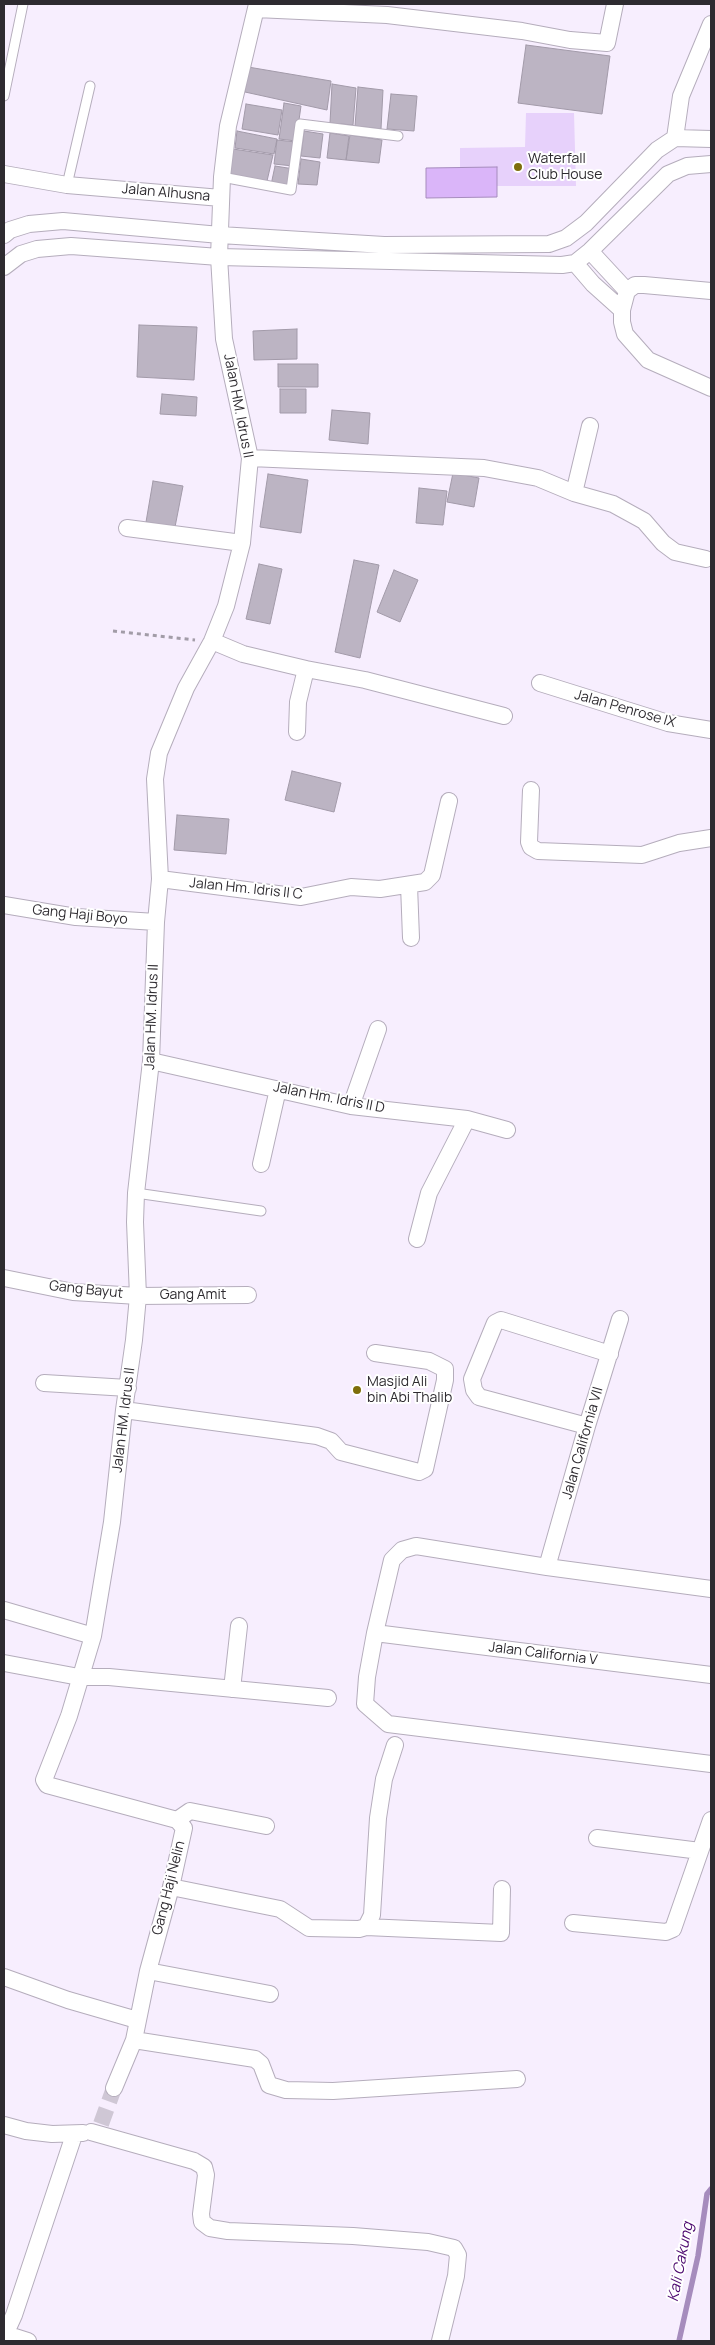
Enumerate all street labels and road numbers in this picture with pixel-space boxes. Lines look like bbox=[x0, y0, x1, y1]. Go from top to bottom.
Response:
street label: Jalan Alhusna bbox=[121, 181, 211, 205]
street label: Jalan HM. Idrus II bbox=[220, 352, 256, 460]
street label: Jalan Penrose IX bbox=[573, 687, 677, 731]
street label: Jalan Hm. Idris II C bbox=[189, 875, 303, 903]
street label: Gang Haji Boyo bbox=[31, 902, 129, 928]
street label: Jalan HM. Idrus II bbox=[142, 964, 162, 1070]
street label: Jalan Hm. Idris II D bbox=[272, 1079, 386, 1117]
street label: Gang Bayut bbox=[48, 1278, 124, 1302]
street label: Gang Amit bbox=[160, 1287, 226, 1303]
street label: Jalan HM. Idrus II bbox=[109, 1366, 139, 1474]
street label: Jalan California VII bbox=[559, 1385, 607, 1501]
street label: Jalan California V bbox=[488, 1639, 598, 1669]
street label: Gang Haji Nelin bbox=[149, 1839, 189, 1937]

